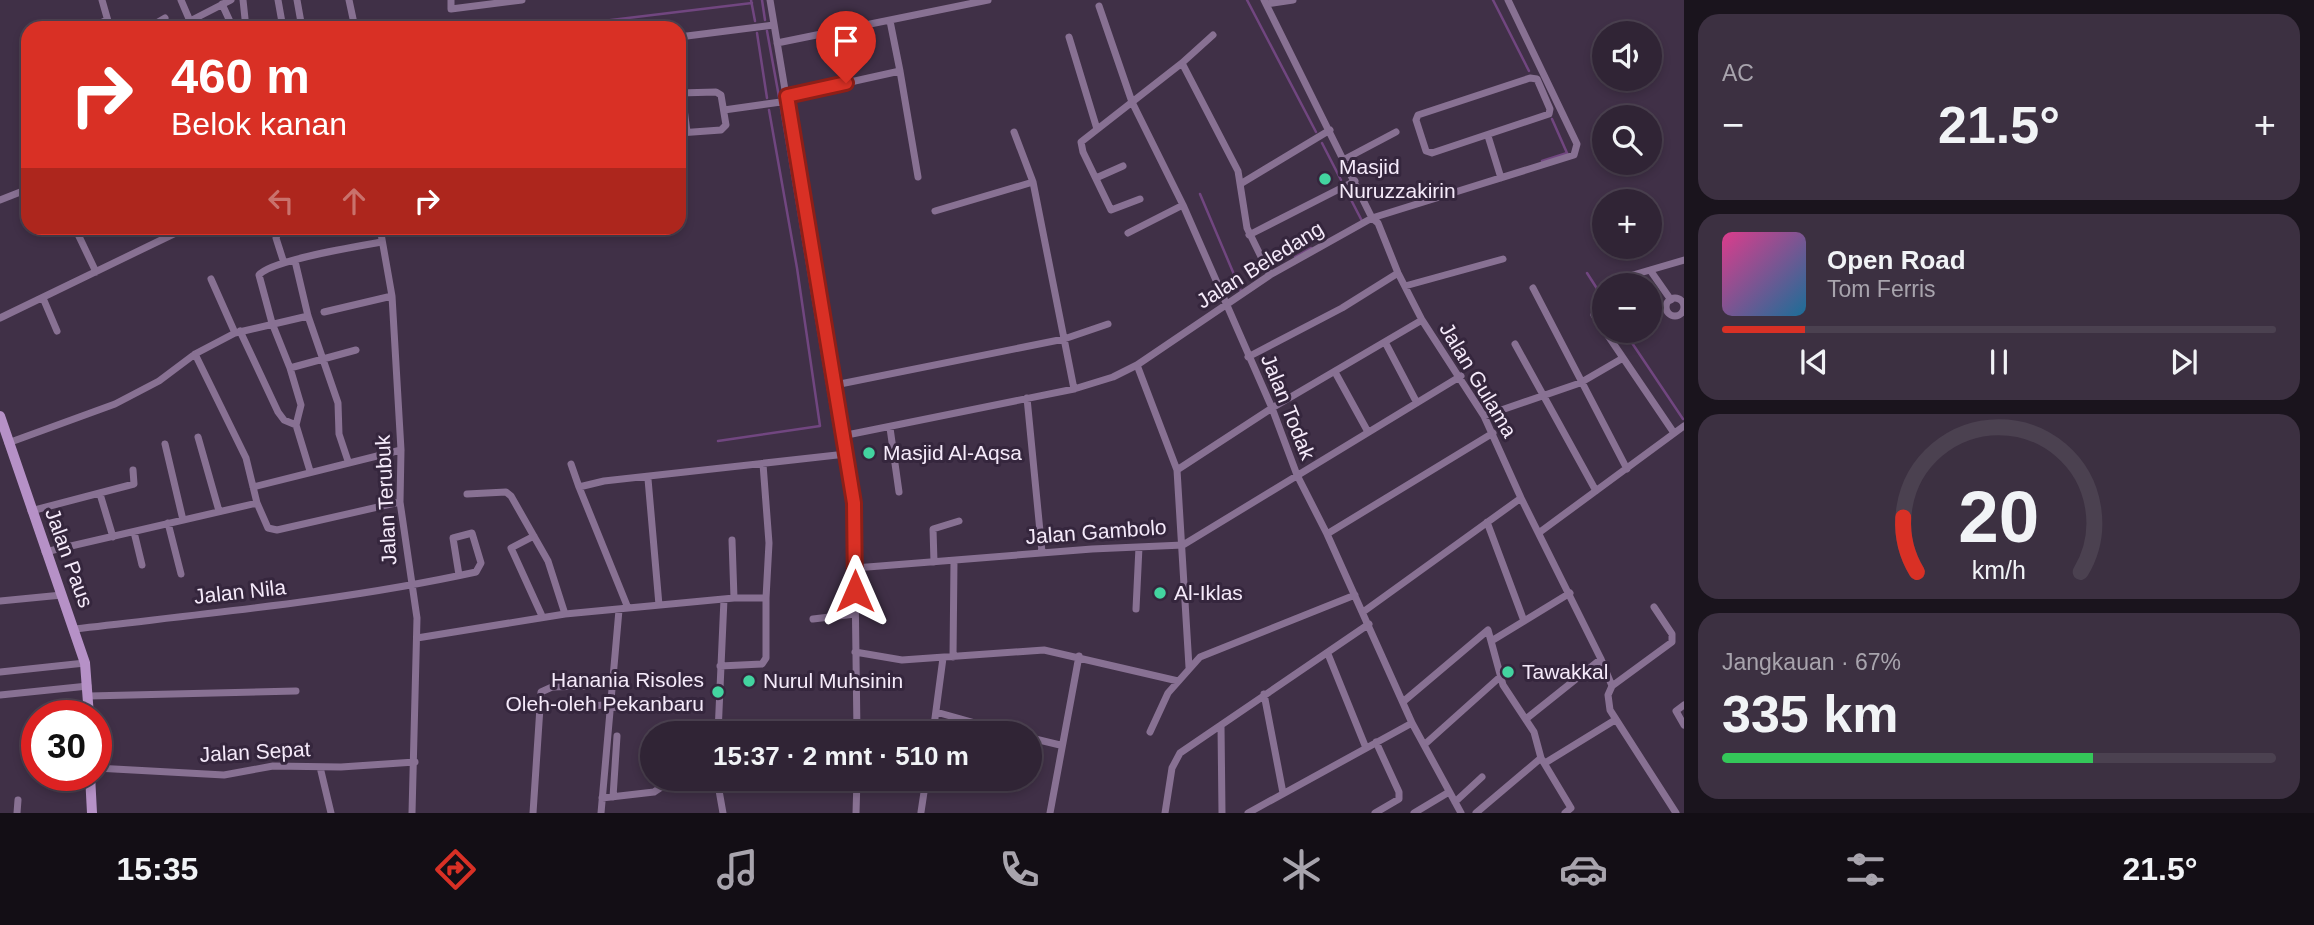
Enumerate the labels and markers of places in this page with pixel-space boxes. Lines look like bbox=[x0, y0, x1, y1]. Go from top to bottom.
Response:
pin bbox=[816, 11, 876, 83]
place label: Masjid Nuruzzakirin bbox=[1339, 155, 1456, 202]
marker: Masjid Nuruzzakirin bbox=[1317, 171, 1333, 187]
place label: Masjid Al-Aqsa bbox=[883, 441, 1022, 464]
marker: Masjid Al-Aqsa bbox=[861, 445, 877, 461]
place label: Al-Iklas bbox=[1174, 581, 1243, 604]
marker: Al-Iklas bbox=[1152, 585, 1168, 601]
place label: Tawakkal bbox=[1522, 660, 1608, 683]
marker: Tawakkal bbox=[1500, 664, 1516, 680]
place label: Hanania Risoles Oleh-oleh Pekanbaru bbox=[506, 668, 704, 715]
place label: Nurul Muhsinin bbox=[763, 669, 903, 692]
marker: Nurul Muhsinin bbox=[741, 673, 757, 689]
marker: Hanania Risoles Oleh-oleh Pekanbaru bbox=[710, 684, 726, 700]

